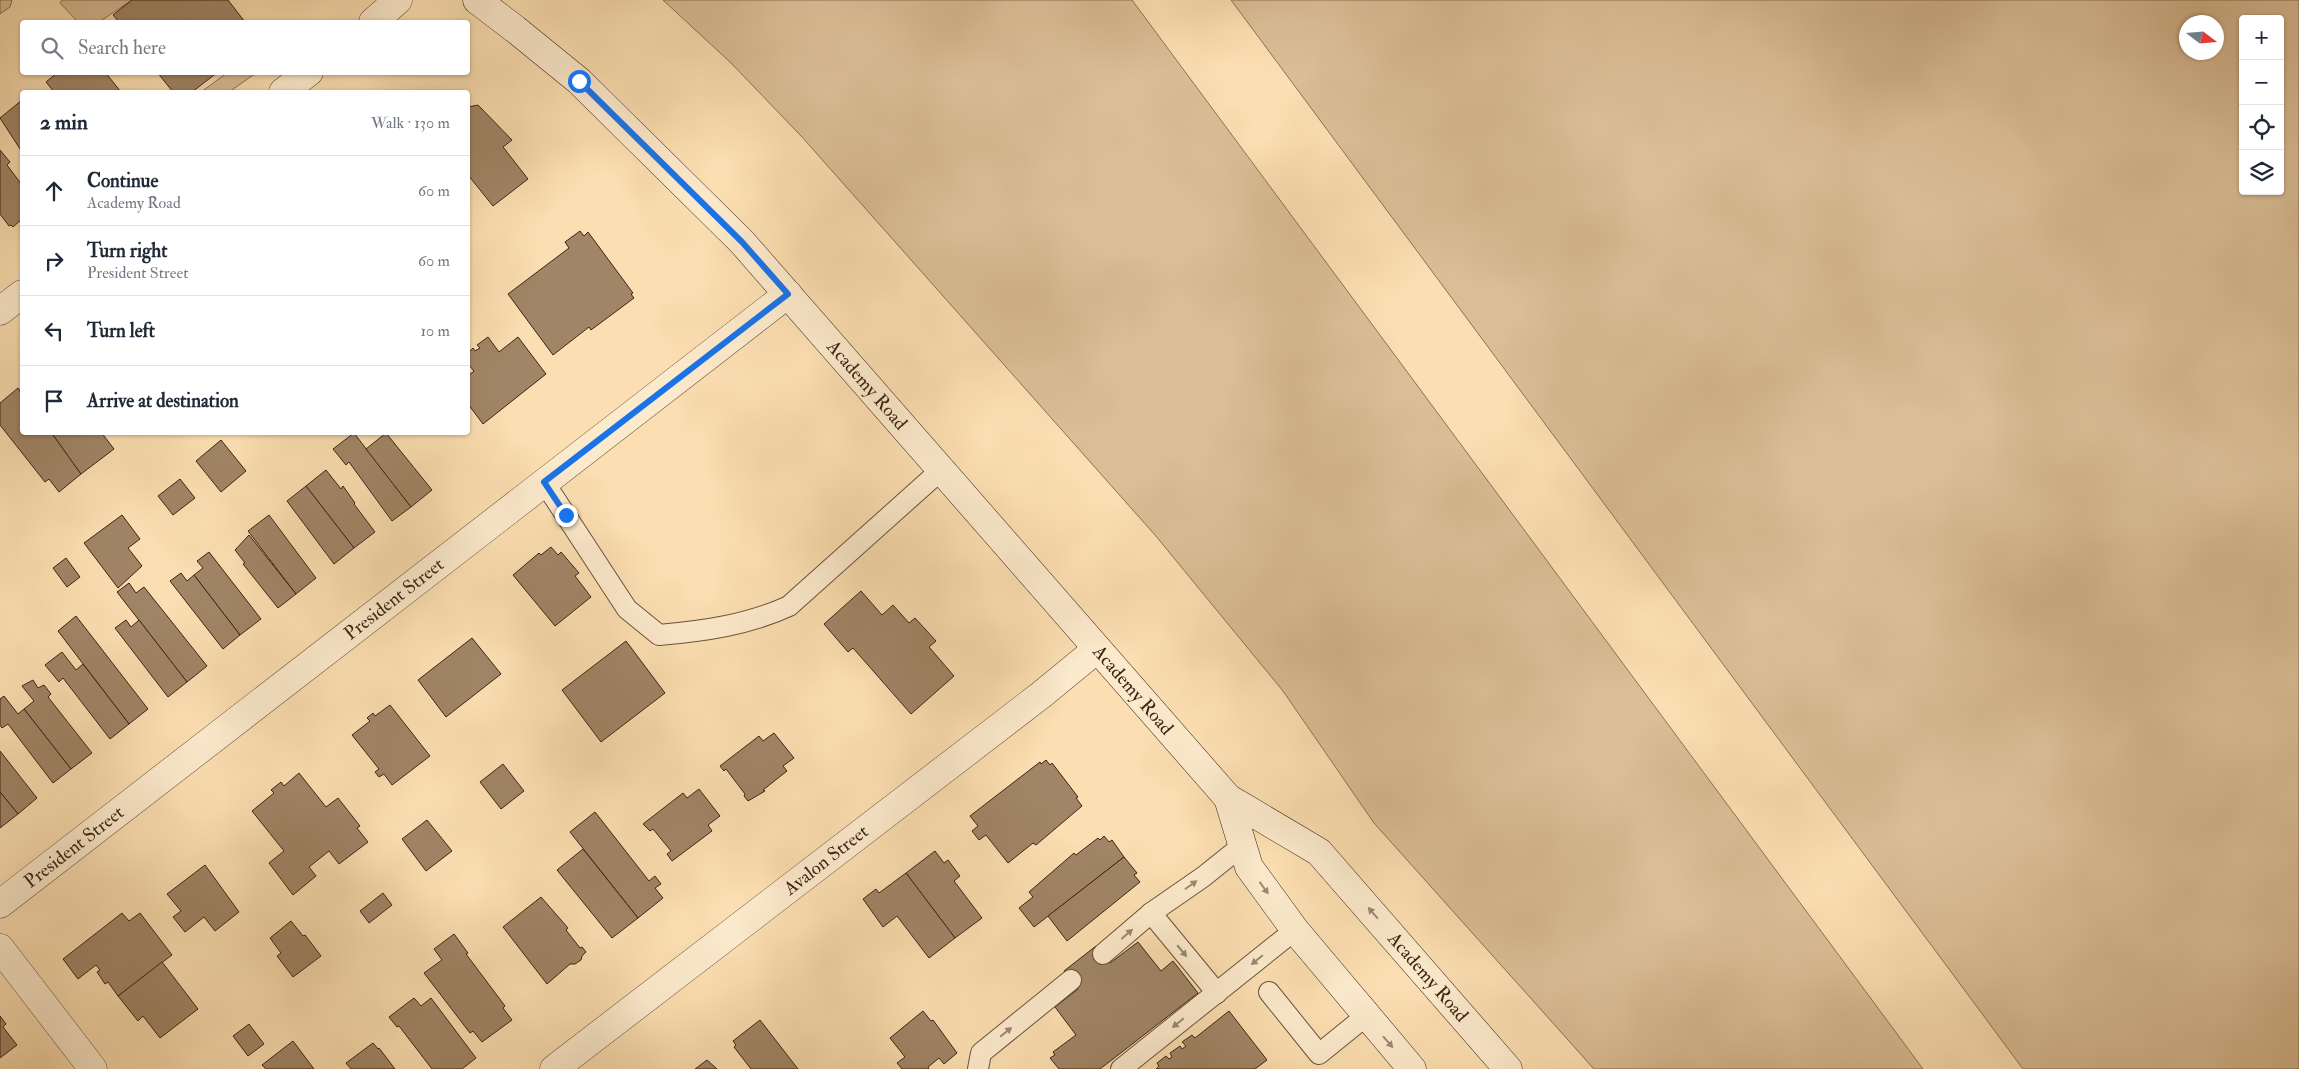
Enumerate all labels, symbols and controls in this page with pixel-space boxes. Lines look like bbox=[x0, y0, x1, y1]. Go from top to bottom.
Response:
north arrow bbox=[2179, 15, 2224, 60]
map controls bbox=[2239, 15, 2284, 195]
button: + bbox=[2239, 15, 2284, 60]
search box bbox=[20, 20, 470, 75]
icon: search bbox=[38, 34, 66, 62]
text: Search here bbox=[78, 36, 166, 60]
button: − bbox=[2239, 60, 2284, 105]
route start bbox=[568, 70, 591, 93]
button: locate bbox=[2239, 105, 2284, 150]
text: 2 min bbox=[40, 109, 88, 136]
text: Walk · 130 m bbox=[371, 113, 450, 133]
button: layers bbox=[2239, 150, 2284, 195]
text: Continue bbox=[87, 169, 158, 193]
icon: ahead bbox=[40, 177, 68, 205]
text: 60 m bbox=[418, 181, 450, 201]
text: Academy Road bbox=[87, 193, 181, 213]
text: Turn right bbox=[87, 239, 167, 263]
icon: right bbox=[40, 247, 68, 275]
text: 60 m bbox=[418, 251, 450, 271]
text: President Street bbox=[87, 263, 188, 283]
icon: left bbox=[40, 317, 68, 345]
text: Turn left bbox=[87, 319, 155, 343]
text: 10 m bbox=[420, 321, 450, 341]
street label: Academy Road bbox=[821, 334, 913, 435]
icon: arrive bbox=[40, 387, 68, 415]
text: Arrive at destination bbox=[87, 389, 239, 413]
route end bbox=[555, 504, 578, 527]
street label: President Street bbox=[339, 553, 449, 645]
street label: Academy Road bbox=[1087, 639, 1179, 740]
street label: President Street bbox=[19, 801, 129, 893]
street label: Avalon Street bbox=[778, 819, 873, 901]
one-way arrow bbox=[1184, 880, 1198, 890]
one-way arrow bbox=[1259, 881, 1269, 895]
one-way arrow bbox=[1367, 908, 1379, 920]
street label: Academy Road bbox=[1382, 926, 1474, 1027]
one-way arrow bbox=[1121, 929, 1133, 940]
one-way arrow bbox=[1176, 944, 1187, 957]
one-way arrow bbox=[1250, 955, 1263, 966]
one-way arrow bbox=[1172, 1017, 1185, 1028]
one-way arrow bbox=[999, 1027, 1012, 1038]
one-way arrow bbox=[1382, 1035, 1394, 1047]

